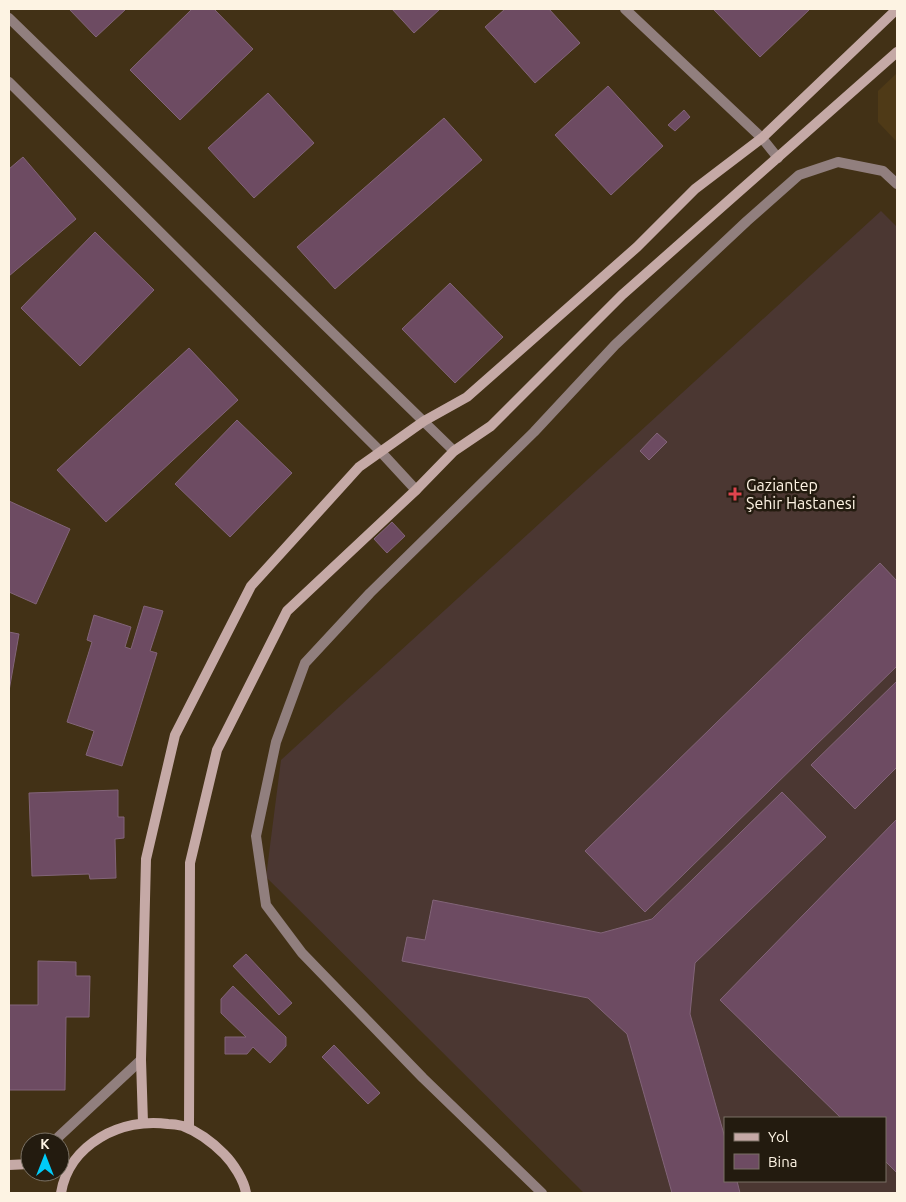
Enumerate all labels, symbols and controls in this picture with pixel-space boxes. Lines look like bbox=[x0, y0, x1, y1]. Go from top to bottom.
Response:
place label: Gaziantep Şehir Hastanesi bbox=[746, 476, 856, 512]
marker: Gaziantep Şehir Hastanesi bbox=[728, 487, 742, 501]
legend bbox=[724, 1117, 886, 1182]
text: Yol bbox=[768, 1128, 789, 1145]
north arrow bbox=[20, 1132, 70, 1182]
text: K bbox=[40, 1136, 50, 1152]
text: Bina bbox=[768, 1153, 797, 1170]

